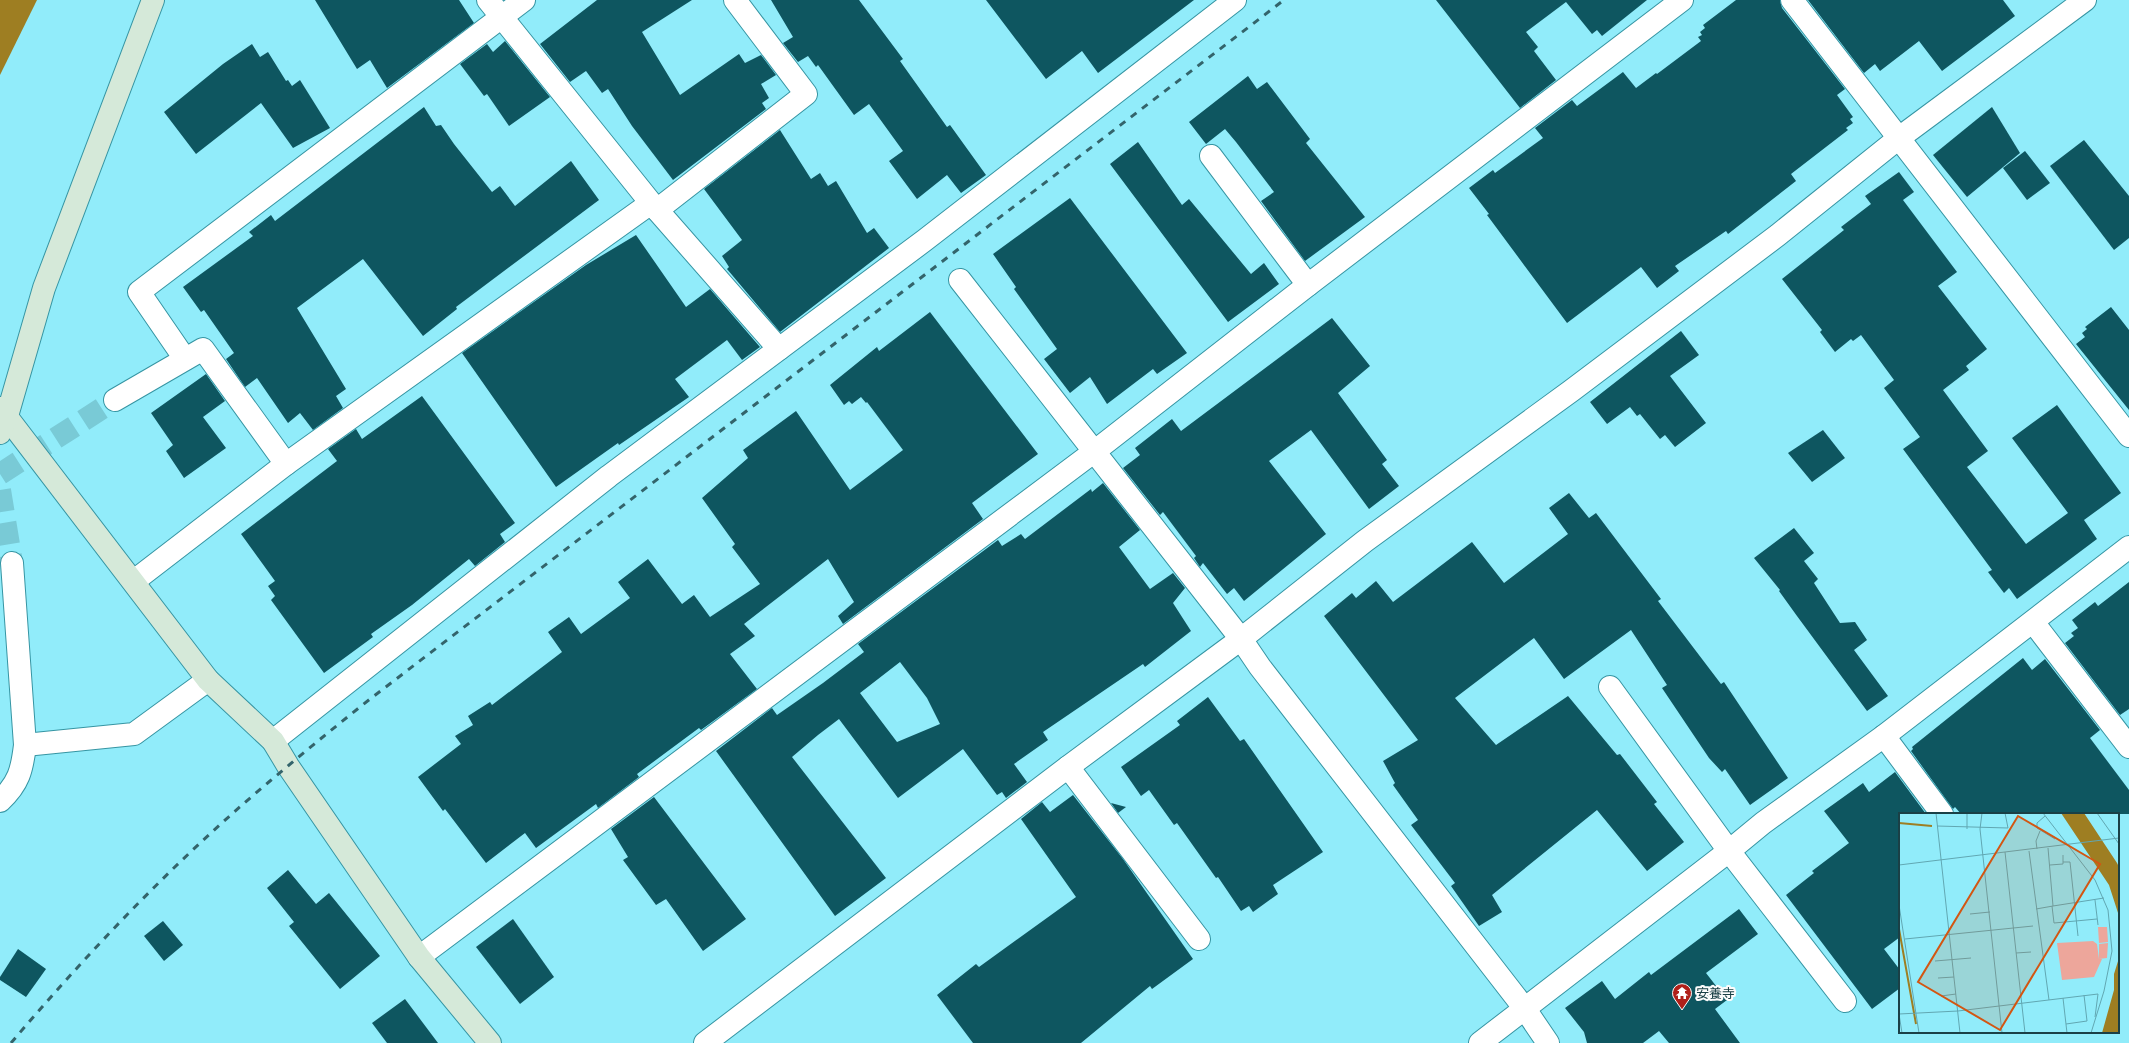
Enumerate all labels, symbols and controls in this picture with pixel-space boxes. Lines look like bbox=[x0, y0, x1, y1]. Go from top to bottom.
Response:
inset map bbox=[1899, 813, 2119, 1033]
temple icon: 安養寺 bbox=[1671, 982, 1693, 1010]
place label: 安養寺 bbox=[1696, 985, 1735, 1001]

